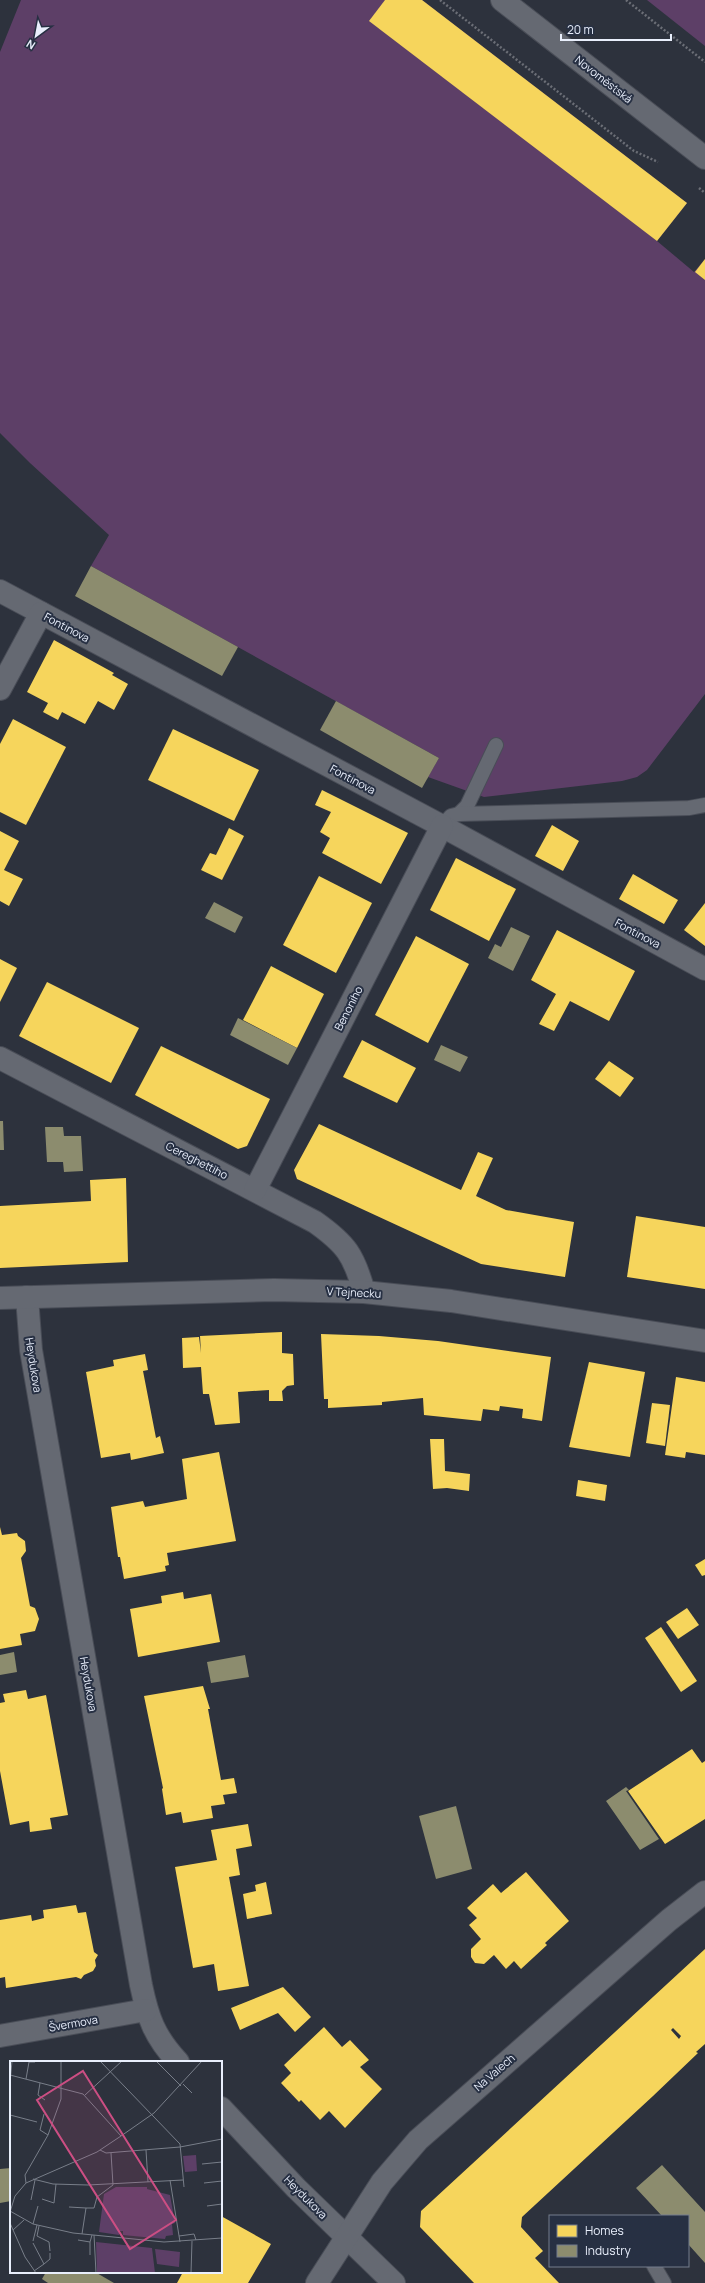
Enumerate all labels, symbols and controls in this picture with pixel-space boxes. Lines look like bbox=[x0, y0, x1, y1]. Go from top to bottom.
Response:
north arrow bbox=[16, 16, 56, 56]
scale bar bbox=[561, 16, 671, 42]
text: 20 m bbox=[567, 21, 594, 38]
text: N bbox=[23, 36, 38, 53]
street label: Novoměstská bbox=[572, 52, 636, 106]
street label: Fontinova bbox=[42, 609, 92, 645]
street label: Fontinova bbox=[328, 761, 378, 797]
street label: Fontinova bbox=[613, 915, 663, 951]
street label: Benoniho bbox=[330, 983, 366, 1033]
street label: Cereghettiho bbox=[163, 1138, 231, 1182]
street label: V Tejnecku bbox=[326, 1283, 382, 1301]
street label: Heydukova bbox=[22, 1336, 46, 1394]
street label: Heydukova bbox=[77, 1655, 101, 1713]
street label: Švermova bbox=[47, 2011, 99, 2035]
street label: Na Valech bbox=[470, 2050, 518, 2094]
inset map bbox=[10, 2061, 222, 2273]
street label: Heydukova bbox=[281, 2172, 331, 2222]
legend bbox=[549, 2215, 689, 2267]
text: Homes bbox=[585, 2222, 624, 2239]
text: Industry bbox=[585, 2242, 631, 2259]

